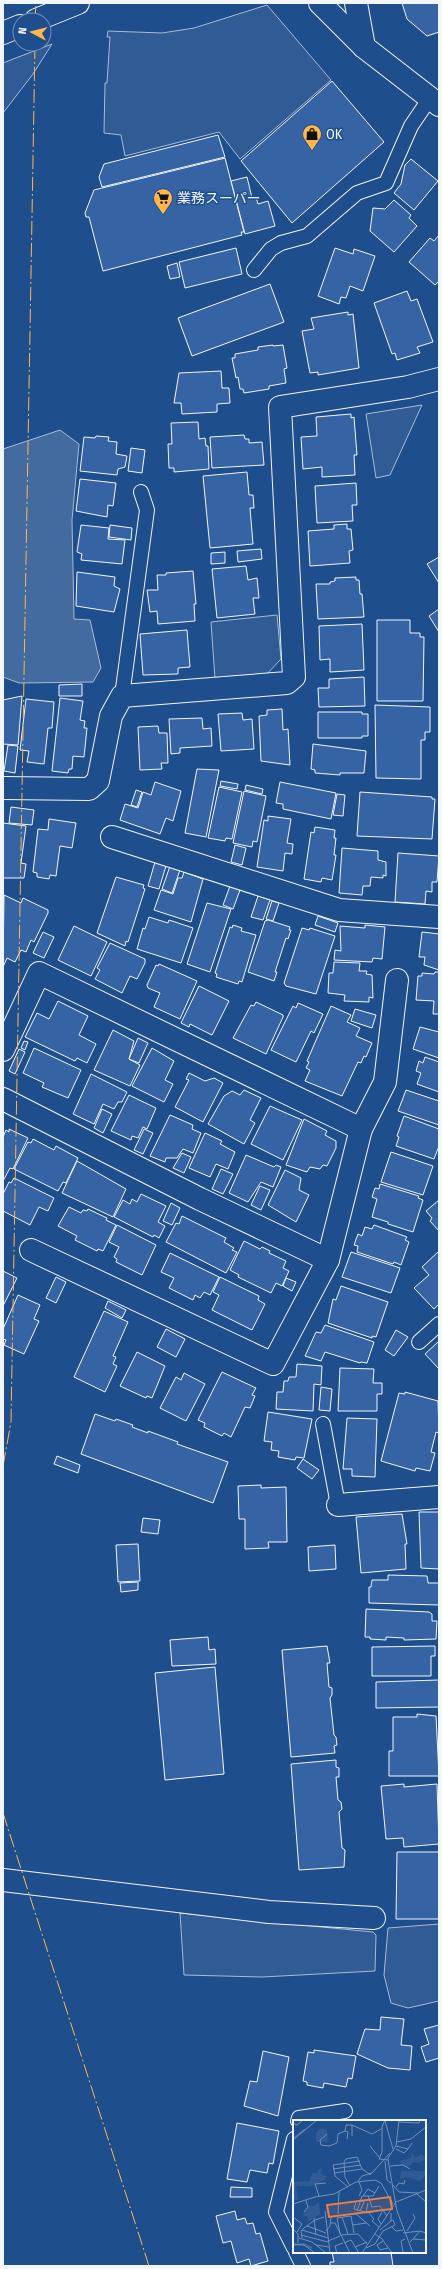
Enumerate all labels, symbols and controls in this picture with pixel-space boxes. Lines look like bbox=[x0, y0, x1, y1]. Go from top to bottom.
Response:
north arrow bbox=[12, 12, 52, 52]
text: N bbox=[16, 27, 29, 35]
shop icon: OK bbox=[301, 123, 323, 151]
place label: OK bbox=[326, 126, 343, 143]
supermarket icon: 業務スーパー bbox=[152, 187, 174, 215]
place label: 業務スーパー bbox=[177, 190, 261, 207]
inset map bbox=[293, 2120, 426, 2253]

